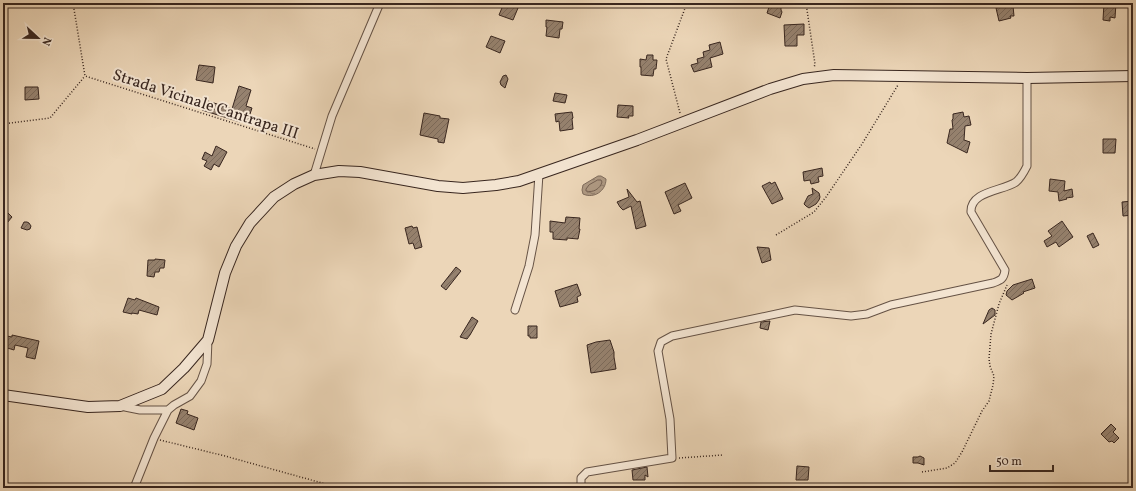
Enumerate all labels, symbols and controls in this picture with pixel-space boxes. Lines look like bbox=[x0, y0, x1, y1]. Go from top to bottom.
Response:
north arrow bbox=[18, 18, 58, 58]
text: N bbox=[37, 35, 54, 48]
street label: Strada Vicinale Cantrapa III bbox=[110, 64, 301, 145]
scale bar bbox=[990, 447, 1053, 473]
text: 50 m bbox=[996, 454, 1022, 470]

